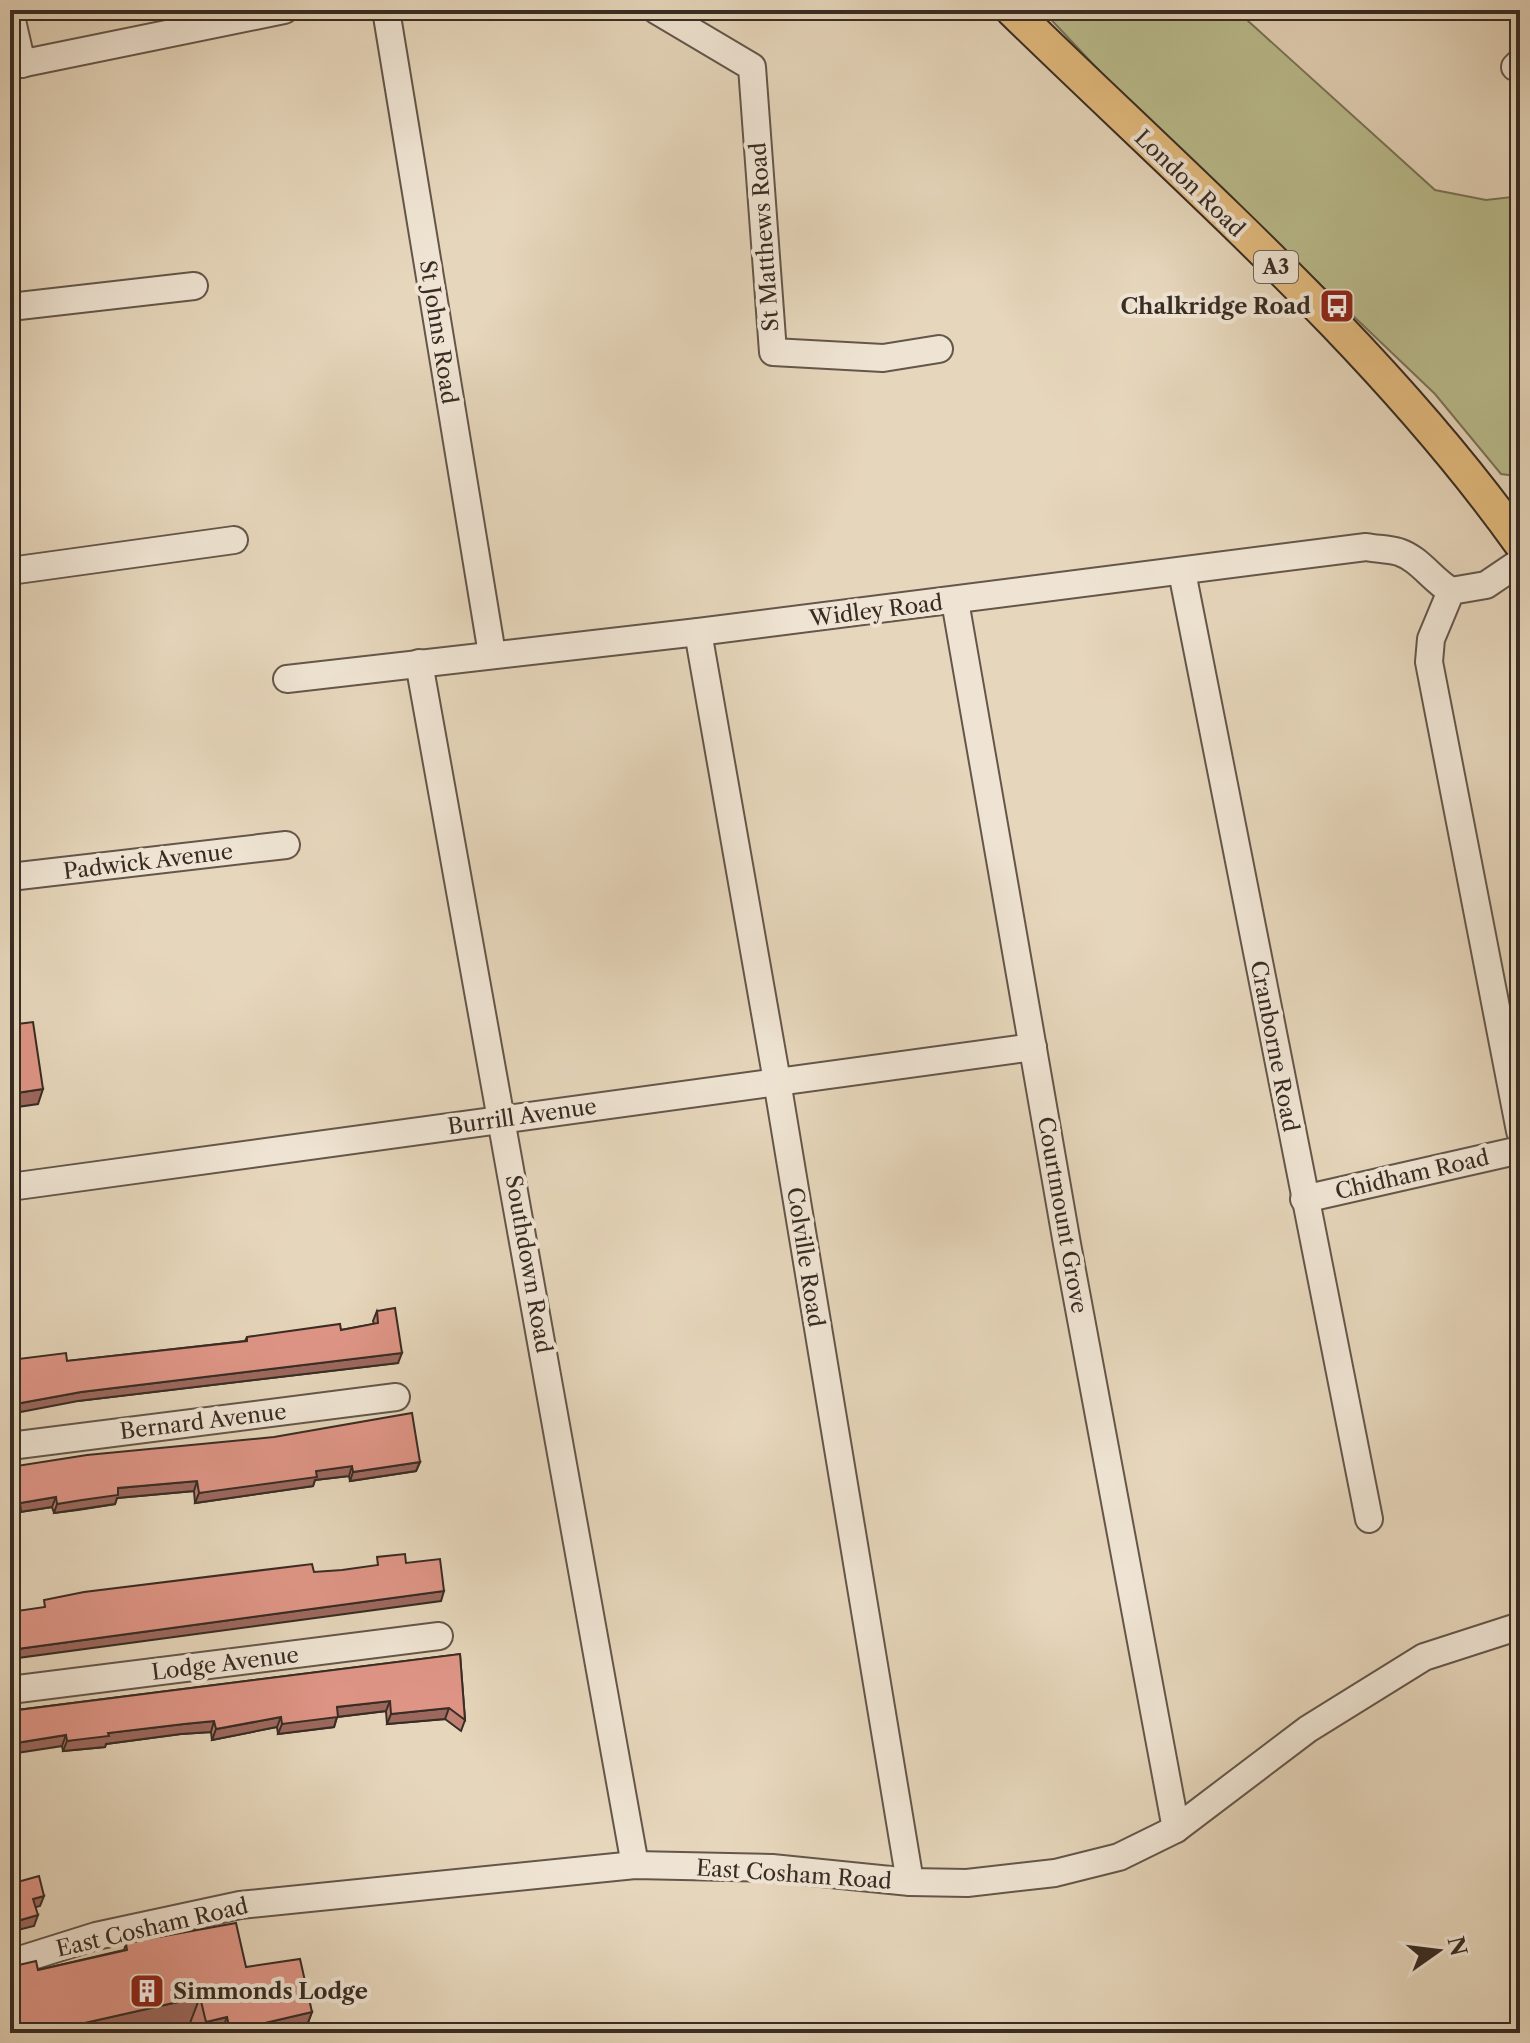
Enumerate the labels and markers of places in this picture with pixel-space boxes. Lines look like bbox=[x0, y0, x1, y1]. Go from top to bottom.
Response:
bus stop icon: Chalkridge Road bbox=[1318, 287, 1356, 325]
place label: Chalkridge Road bbox=[1121, 293, 1311, 320]
building icon: Simmonds Lodge bbox=[128, 1972, 166, 2010]
place label: Simmonds Lodge bbox=[173, 1978, 368, 2005]

